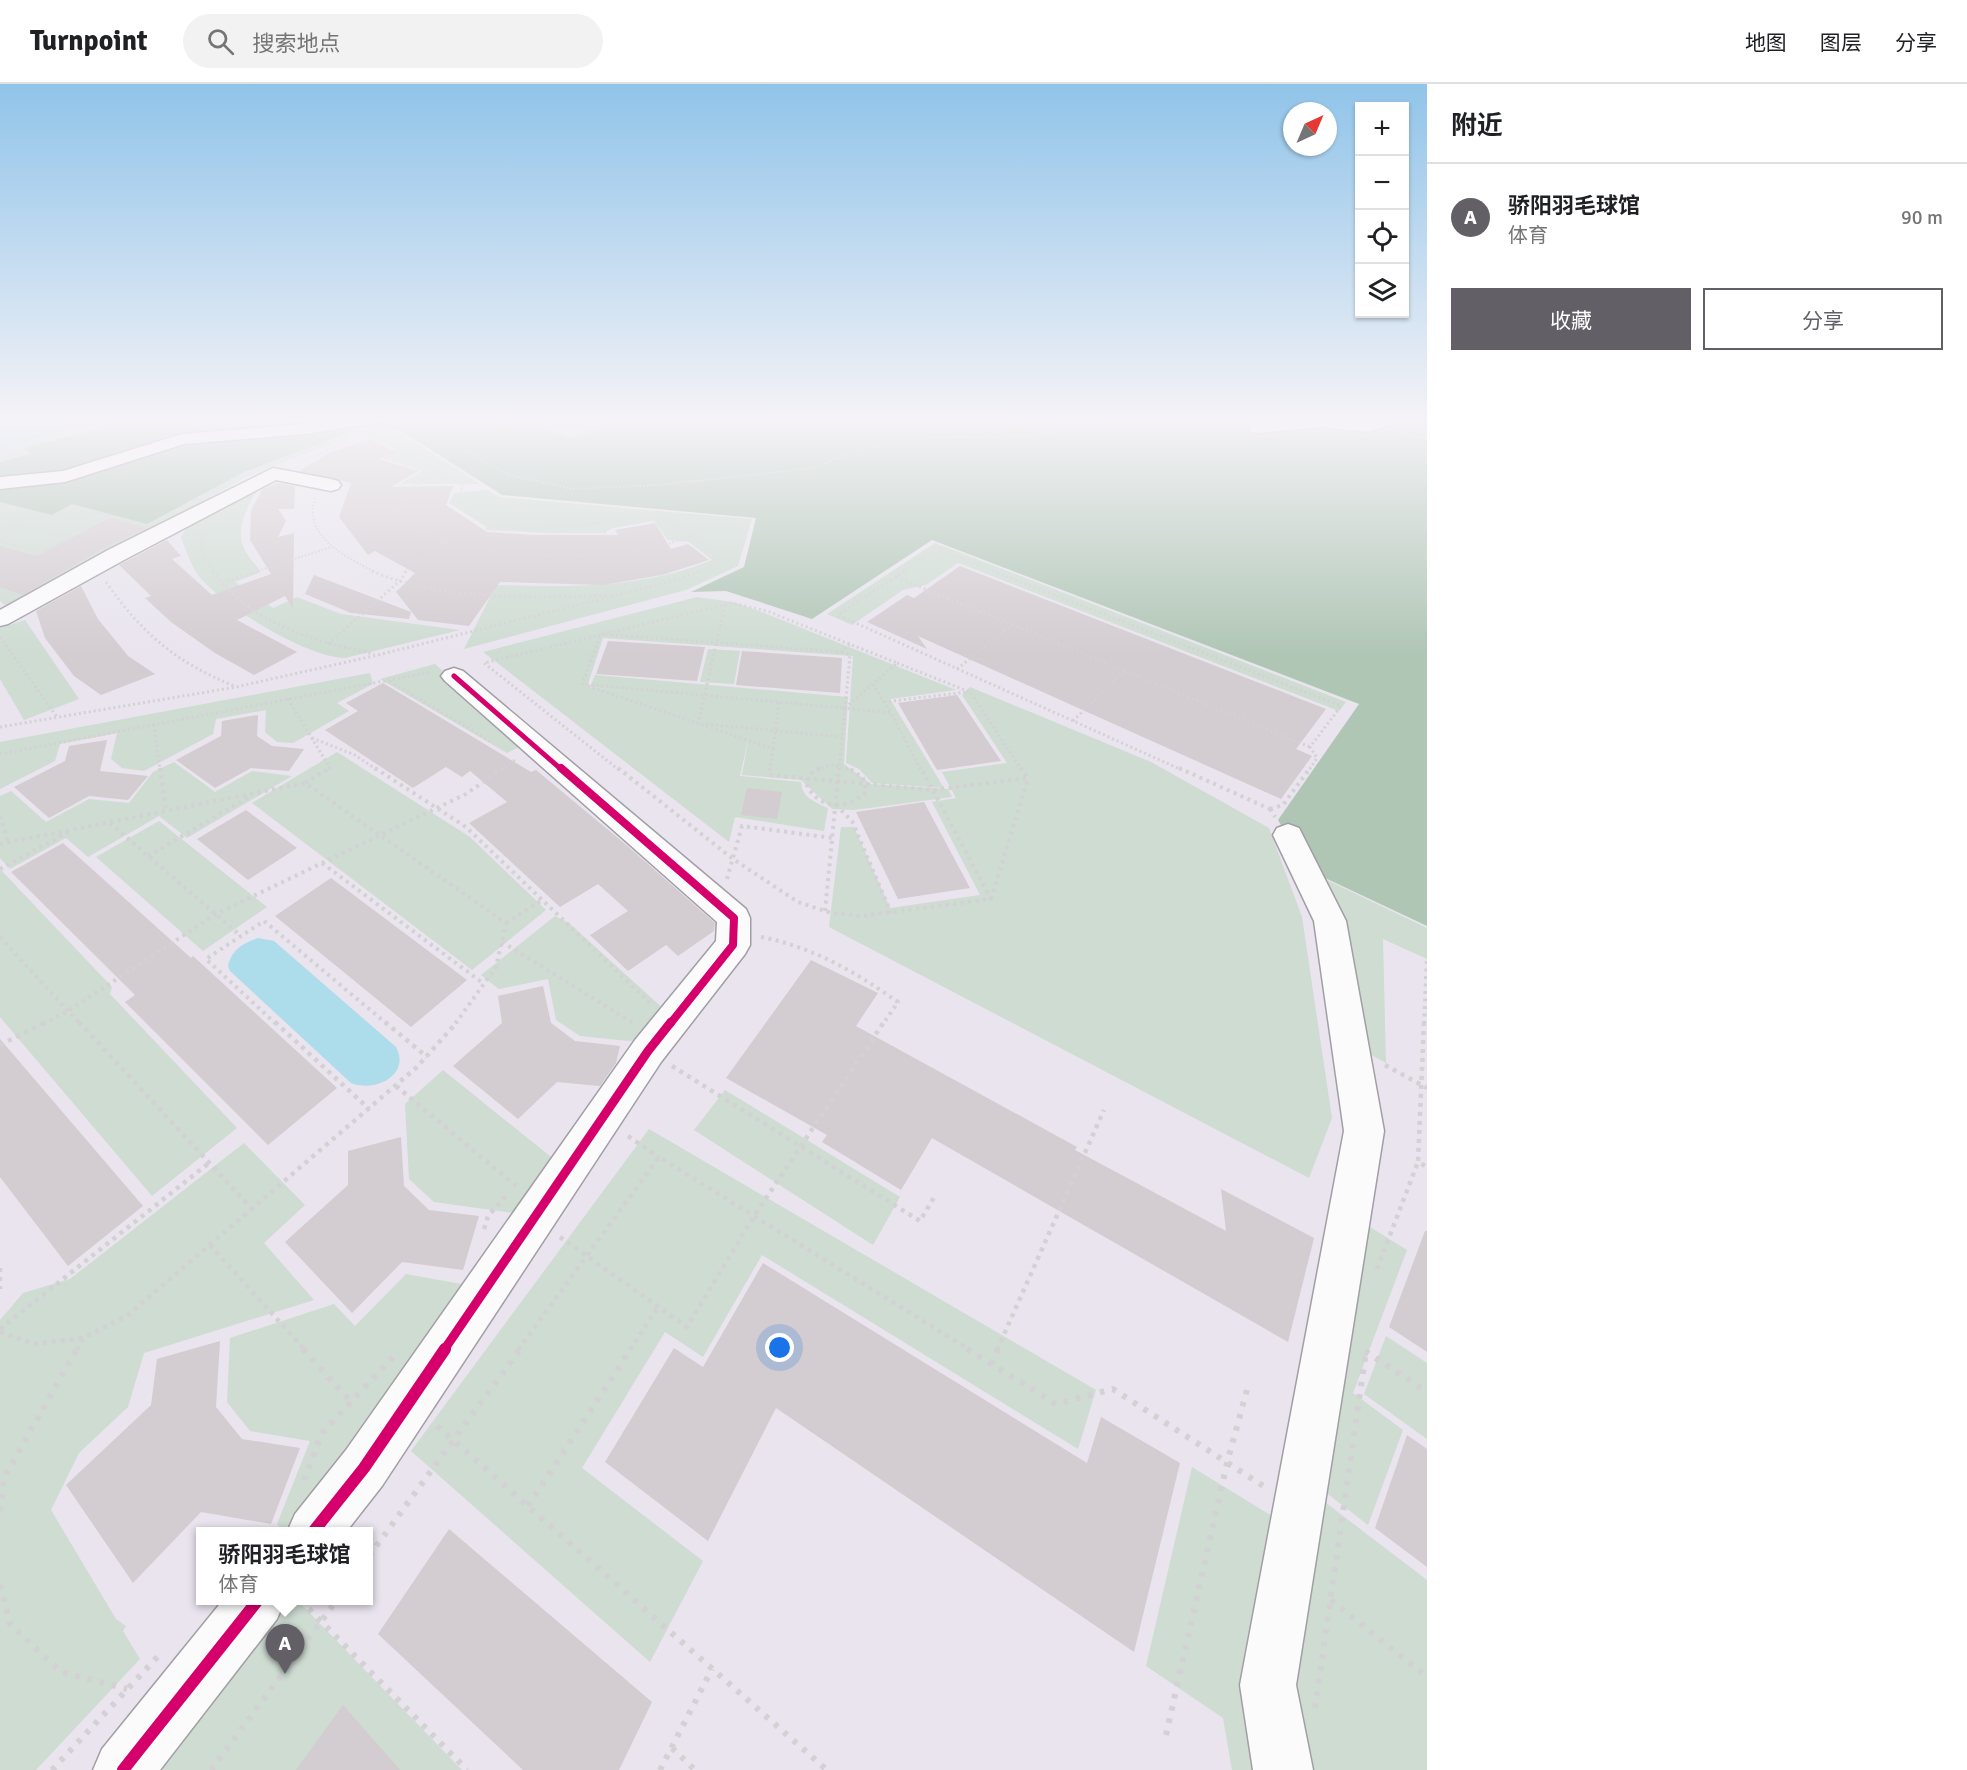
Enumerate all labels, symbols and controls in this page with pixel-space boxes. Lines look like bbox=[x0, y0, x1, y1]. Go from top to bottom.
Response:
search box bbox=[183, 14, 603, 68]
text: Turnpoint bbox=[30, 24, 147, 58]
icon: search bbox=[204, 25, 237, 58]
text: 搜索地点 bbox=[252, 30, 340, 57]
text: 地图 bbox=[1745, 30, 1787, 56]
text: 图层 bbox=[1820, 30, 1862, 56]
text: 分享 bbox=[1895, 30, 1937, 56]
north arrow bbox=[1283, 102, 1337, 156]
map controls bbox=[1355, 102, 1409, 318]
button: + bbox=[1355, 102, 1409, 156]
text: 附近 bbox=[1451, 110, 1503, 142]
button: − bbox=[1355, 156, 1409, 210]
text: 骄阳羽毛球馆 bbox=[1508, 192, 1640, 219]
text: A bbox=[1464, 205, 1477, 230]
text: 90 m bbox=[1901, 205, 1943, 230]
button: locate bbox=[1355, 210, 1409, 264]
text: 体育 bbox=[1508, 223, 1548, 248]
button: layers bbox=[1355, 264, 1409, 318]
button: 收藏 bbox=[1451, 288, 1691, 350]
button: 分享 bbox=[1703, 288, 1943, 350]
your location bbox=[765, 1333, 794, 1362]
popup bbox=[196, 1527, 373, 1605]
text: 骄阳羽毛球馆 bbox=[218, 1541, 351, 1568]
text: 体育 bbox=[218, 1572, 258, 1597]
pin: A bbox=[266, 1624, 304, 1674]

